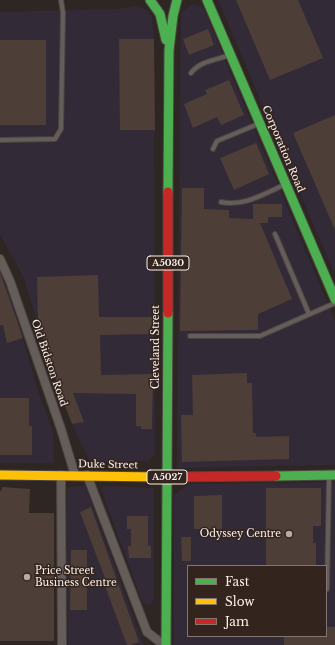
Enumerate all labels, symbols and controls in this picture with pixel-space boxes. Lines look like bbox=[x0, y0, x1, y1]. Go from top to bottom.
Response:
street label: Corporation Road bbox=[259, 104, 307, 194]
road number: A5030 bbox=[147, 256, 189, 270]
street label: Cleveland Street bbox=[150, 305, 162, 389]
street label: Old Bidston Road bbox=[28, 318, 70, 408]
street label: Duke Street bbox=[78, 458, 138, 472]
road number: A5027 bbox=[147, 470, 187, 484]
place label: Odyssey Centre bbox=[200, 528, 281, 540]
marker: Odyssey Centre bbox=[284, 529, 294, 539]
place label: Price Street Business Centre bbox=[35, 565, 117, 588]
legend bbox=[187, 565, 327, 637]
marker: Price Street Business Centre bbox=[22, 572, 32, 582]
text: Fast bbox=[225, 574, 249, 589]
text: Slow bbox=[225, 594, 254, 609]
text: Jam bbox=[225, 614, 249, 629]

